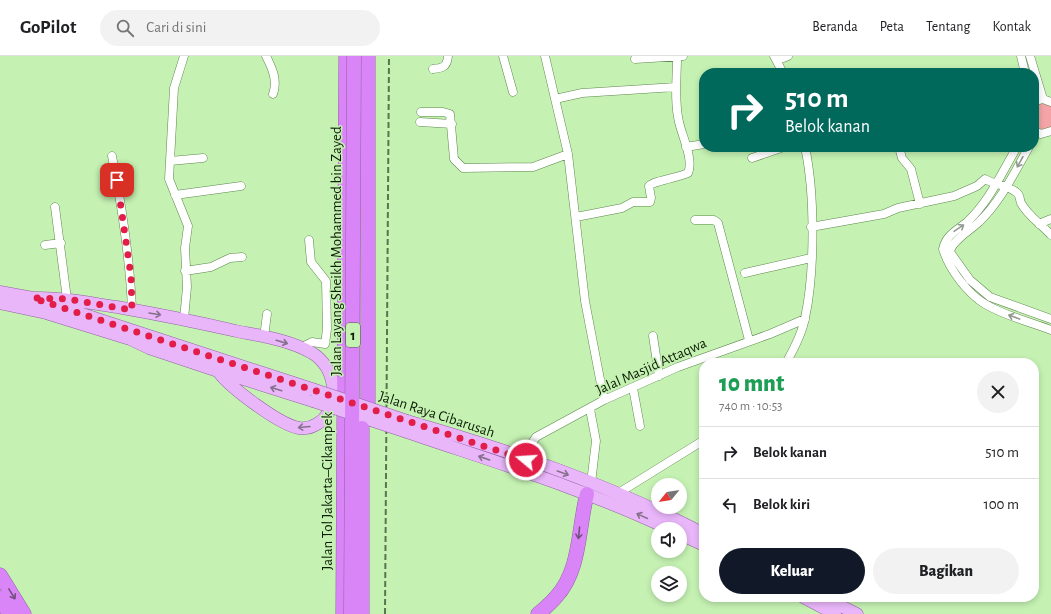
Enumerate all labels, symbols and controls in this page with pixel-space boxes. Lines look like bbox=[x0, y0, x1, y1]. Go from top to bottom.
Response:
search box bbox=[100, 10, 380, 46]
icon: search bbox=[114, 17, 136, 39]
text: GoPilot bbox=[20, 18, 76, 37]
text: Cari di sini bbox=[146, 20, 206, 35]
text: Beranda bbox=[812, 20, 858, 34]
text: Peta bbox=[880, 20, 904, 34]
text: Tentang bbox=[926, 20, 970, 34]
text: Kontak bbox=[992, 20, 1031, 34]
icon: right bbox=[719, 84, 771, 136]
text: 510 m bbox=[785, 85, 849, 113]
text: Belok kanan bbox=[785, 118, 870, 136]
street label: Jalan Layang Sheikh Mohammed bin Zayed bbox=[329, 126, 344, 376]
one-way arrow bbox=[1016, 156, 1024, 168]
pin bbox=[100, 163, 134, 197]
icon: arrive bbox=[106, 169, 128, 191]
one-way arrow bbox=[953, 224, 964, 232]
one-way arrow bbox=[148, 310, 161, 318]
one-way arrow bbox=[1009, 312, 1021, 320]
road number: 1 bbox=[346, 323, 360, 347]
street label: Jalal Masjid Attaqwa bbox=[594, 335, 709, 398]
one-way arrow bbox=[275, 339, 288, 346]
button: close bbox=[977, 371, 1019, 413]
text: 10 mnt bbox=[719, 372, 784, 396]
one-way arrow bbox=[270, 385, 283, 392]
street label: Jalan Raya Cibarusah bbox=[377, 389, 497, 440]
text: 740 m · 10:53 bbox=[719, 400, 782, 413]
street label: Jalan Tol Jakarta–Cikampek bbox=[320, 412, 335, 570]
one-way arrow bbox=[298, 423, 311, 430]
position arrow bbox=[505, 439, 547, 481]
icon: right bbox=[719, 442, 741, 464]
text: Belok kanan bbox=[753, 445, 827, 460]
text: 510 m bbox=[985, 445, 1019, 460]
one-way arrow bbox=[477, 454, 490, 461]
one-way arrow bbox=[556, 470, 569, 477]
north arrow bbox=[651, 478, 687, 514]
map controls bbox=[651, 478, 687, 602]
icon: left bbox=[719, 494, 741, 516]
text: Belok kiri bbox=[753, 497, 810, 512]
text: 100 m bbox=[984, 497, 1019, 512]
one-way arrow bbox=[636, 512, 648, 519]
button: sound bbox=[651, 522, 687, 558]
one-way arrow bbox=[576, 526, 583, 539]
button: Keluar bbox=[719, 548, 865, 594]
button: Bagikan bbox=[873, 548, 1019, 594]
button: layers bbox=[651, 566, 687, 602]
one-way arrow bbox=[9, 588, 17, 600]

